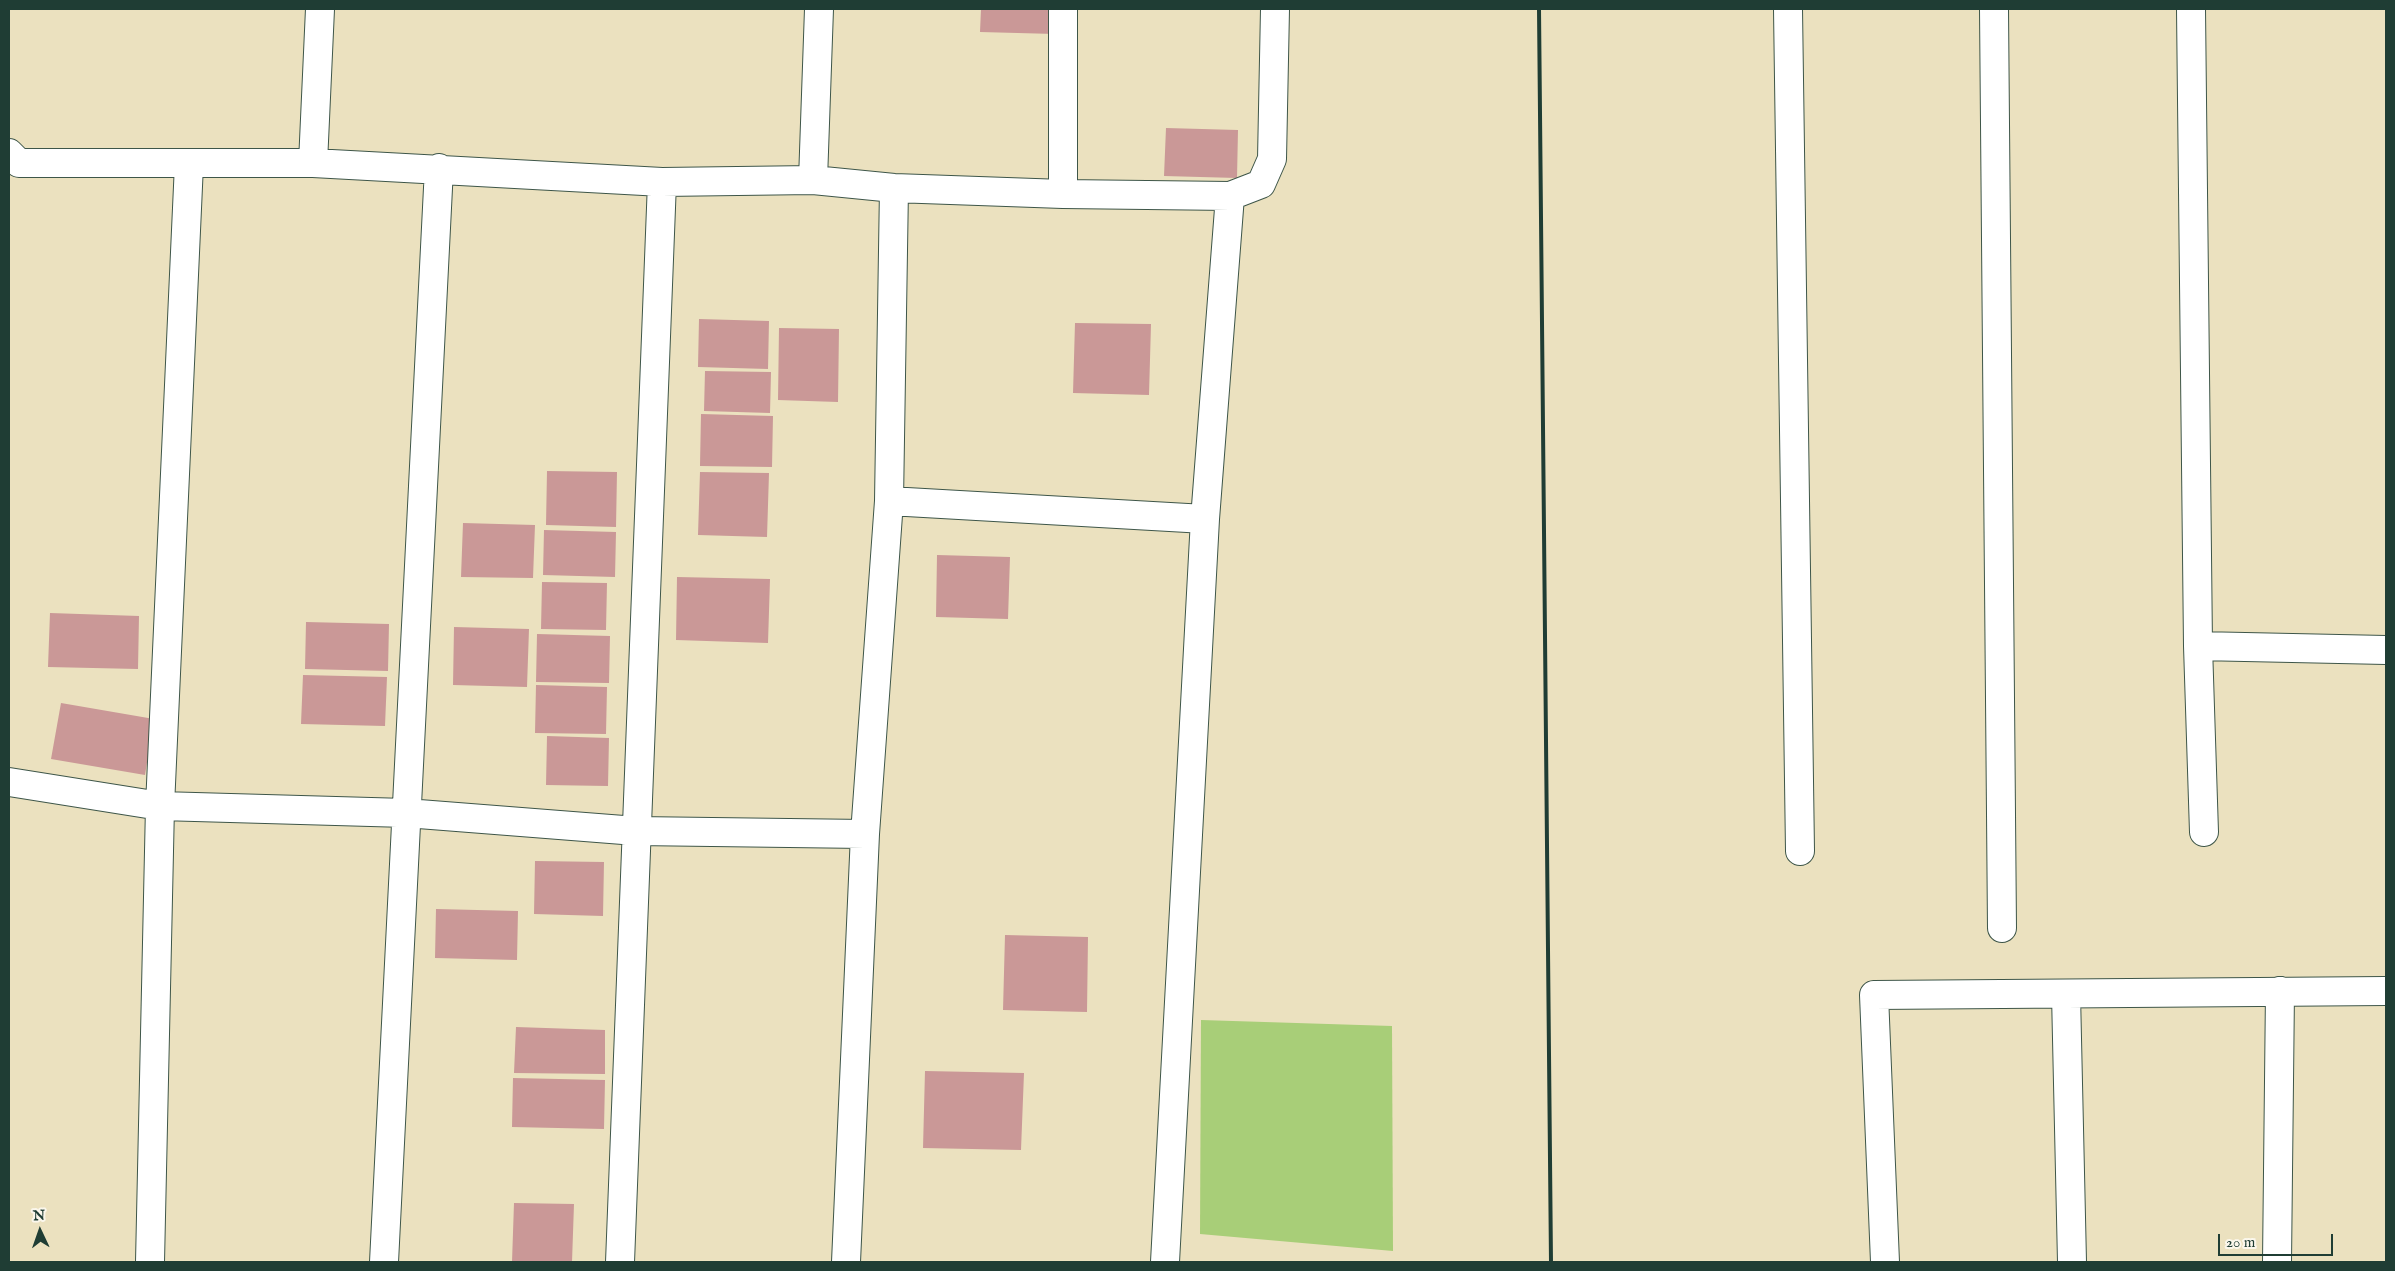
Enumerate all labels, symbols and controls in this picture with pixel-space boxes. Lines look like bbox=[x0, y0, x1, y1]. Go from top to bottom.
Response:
north arrow bbox=[15, 1206, 65, 1256]
text: N bbox=[33, 1207, 46, 1225]
scale bar bbox=[2220, 1224, 2335, 1256]
text: 20 m bbox=[2226, 1233, 2255, 1252]

